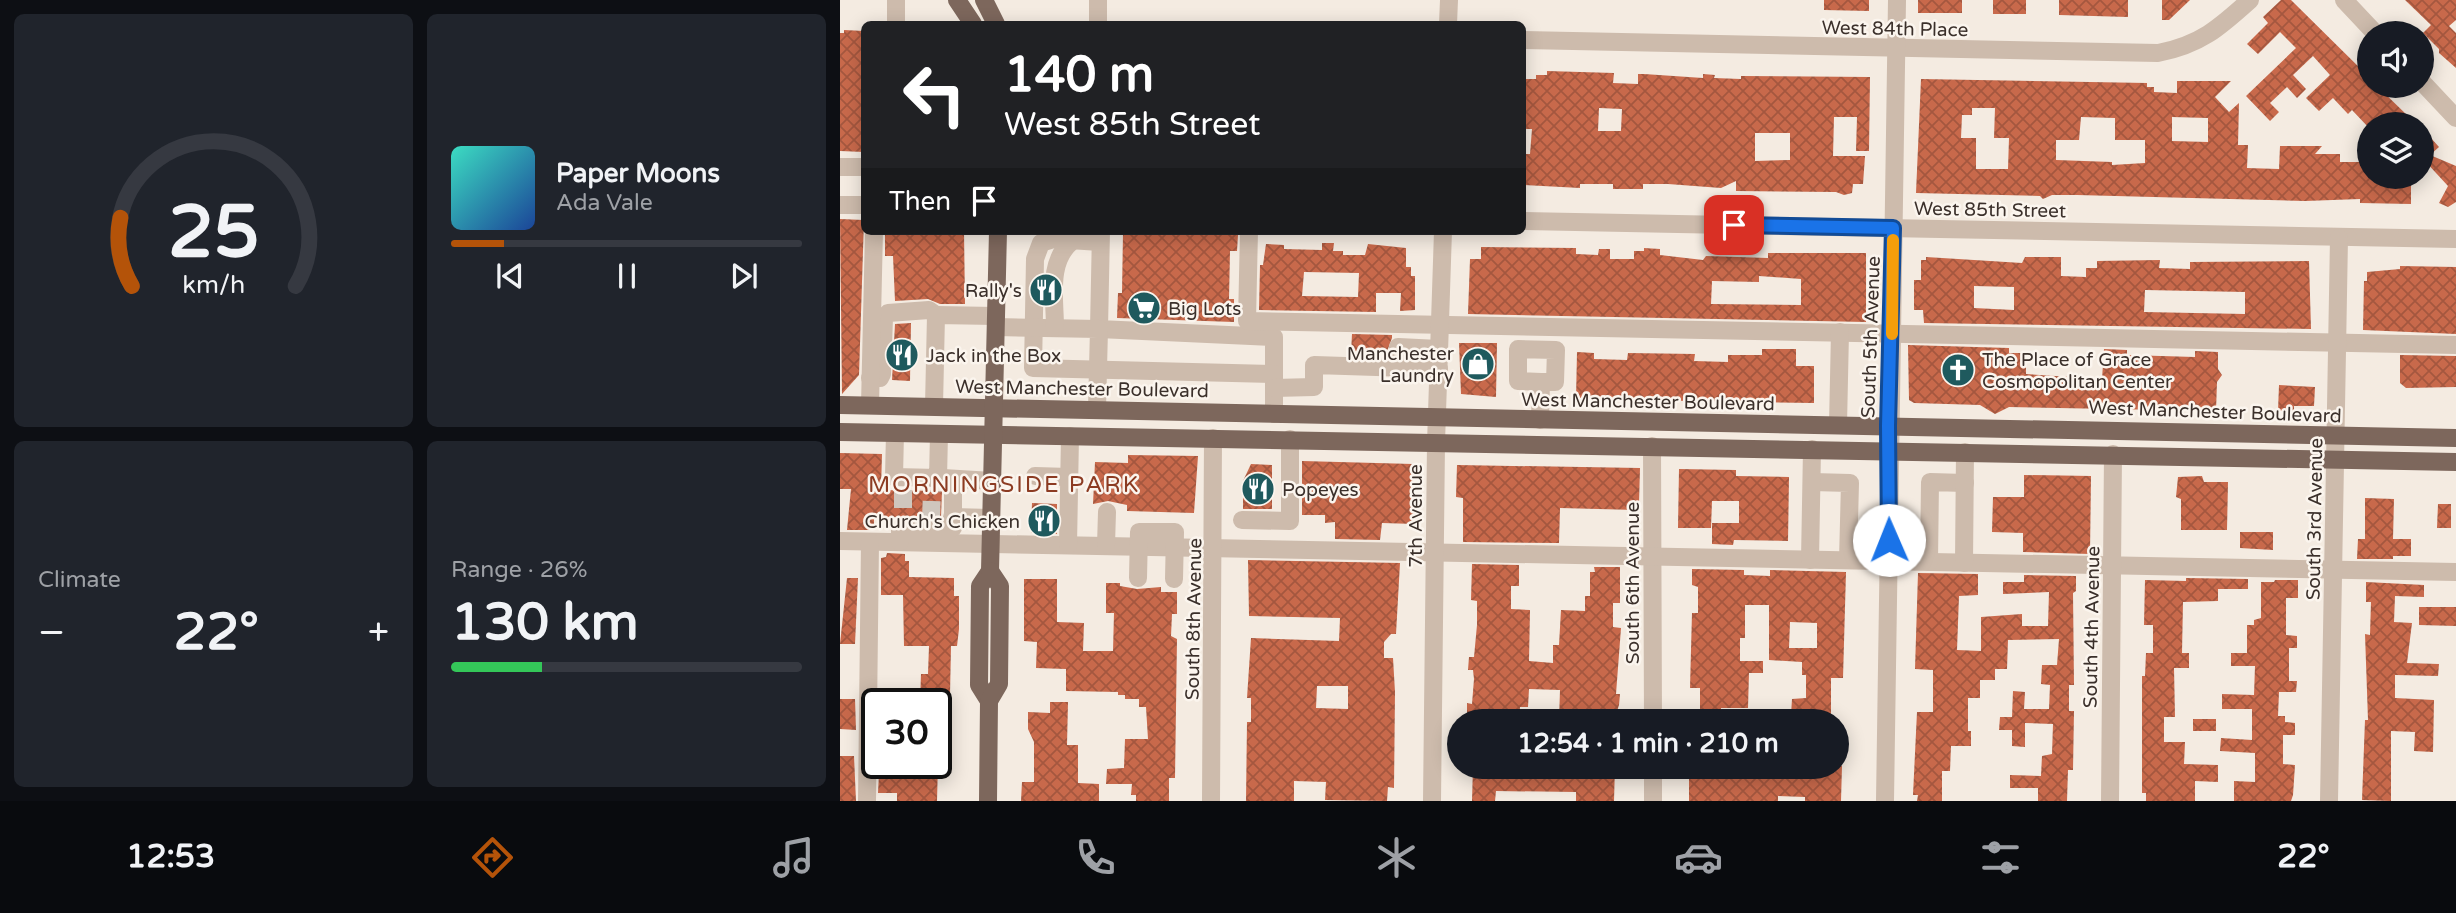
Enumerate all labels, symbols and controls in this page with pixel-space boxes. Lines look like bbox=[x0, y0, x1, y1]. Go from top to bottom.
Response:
street label: West 84th Place bbox=[1821, 17, 1969, 41]
map controls bbox=[2357, 21, 2434, 189]
button: sound bbox=[2357, 21, 2434, 98]
text: 140 m bbox=[1004, 46, 1154, 105]
icon: left bbox=[889, 49, 980, 140]
text: West 85th Street bbox=[1004, 106, 1260, 144]
button: layers bbox=[2357, 112, 2434, 189]
text: Paper Moons bbox=[556, 158, 720, 189]
icon: arrive bbox=[965, 182, 1003, 220]
text: Then bbox=[889, 186, 951, 217]
text: Ada Vale bbox=[556, 189, 653, 217]
text: 25 bbox=[168, 190, 259, 278]
pin bbox=[1704, 195, 1764, 255]
street label: West 85th Street bbox=[1914, 198, 2066, 222]
icon: arrive bbox=[1715, 206, 1753, 244]
street label: South 5th Avenue bbox=[1857, 256, 1885, 419]
icon: previous bbox=[491, 257, 529, 295]
icon: pause bbox=[608, 257, 646, 295]
icon: next bbox=[725, 257, 763, 295]
text: km/h bbox=[182, 270, 245, 300]
restaurant icon: Rally's bbox=[1027, 271, 1065, 309]
place label: Rally's bbox=[965, 280, 1022, 302]
supermarket icon: Big Lots bbox=[1125, 289, 1163, 327]
place label: Big Lots bbox=[1168, 298, 1241, 320]
restaurant icon: Jack in the Box bbox=[883, 336, 921, 374]
place label: Manchester Laundry bbox=[1347, 343, 1455, 387]
place label: Jack in the Box bbox=[926, 345, 1061, 367]
shop icon: Manchester Laundry bbox=[1459, 345, 1497, 383]
place label: The Place of Grace Cosmopolitan Center bbox=[1982, 349, 2173, 393]
church icon: The Place of Grace Cosmopolitan Center bbox=[1939, 351, 1977, 389]
street label: West Manchester Boulevard bbox=[955, 376, 1209, 402]
street label: West Manchester Boulevard bbox=[1521, 389, 1775, 415]
street label: West Manchester Boulevard bbox=[2088, 397, 2342, 427]
street label: South 3rd Avenue bbox=[2303, 438, 2327, 600]
street label: 7th Avenue bbox=[1405, 464, 1427, 568]
restaurant icon: Popeyes bbox=[1239, 470, 1277, 508]
district label: MORNINGSIDE PARK bbox=[868, 471, 1140, 499]
place label: Popeyes bbox=[1282, 479, 1359, 501]
restaurant icon: Church's Chicken bbox=[1025, 502, 1063, 540]
street label: South 6th Avenue bbox=[1622, 502, 1644, 664]
position arrow bbox=[1852, 503, 1926, 577]
place label: Church's Chicken bbox=[865, 511, 1020, 533]
street label: South 8th Avenue bbox=[1182, 538, 1206, 700]
street label: South 4th Avenue bbox=[2080, 546, 2104, 708]
text: Range · 26% bbox=[451, 556, 587, 584]
text: Climate bbox=[38, 566, 121, 594]
text: 130 km bbox=[451, 591, 639, 654]
text: 22° bbox=[174, 601, 259, 664]
text: − bbox=[38, 610, 65, 656]
text: + bbox=[368, 610, 389, 656]
speed limit sign: 30 bbox=[861, 688, 952, 779]
text: 12:54 · 1 min · 210 m bbox=[1517, 728, 1779, 759]
icon: directions bbox=[468, 833, 517, 882]
icon: music bbox=[769, 833, 818, 882]
icon: phone bbox=[1071, 833, 1120, 882]
icon: climate bbox=[1372, 833, 1421, 882]
icon: car bbox=[1674, 833, 1723, 882]
icon: filters bbox=[1976, 833, 2025, 882]
text: 12:53 bbox=[126, 838, 215, 876]
text: 22° bbox=[2277, 838, 2330, 876]

